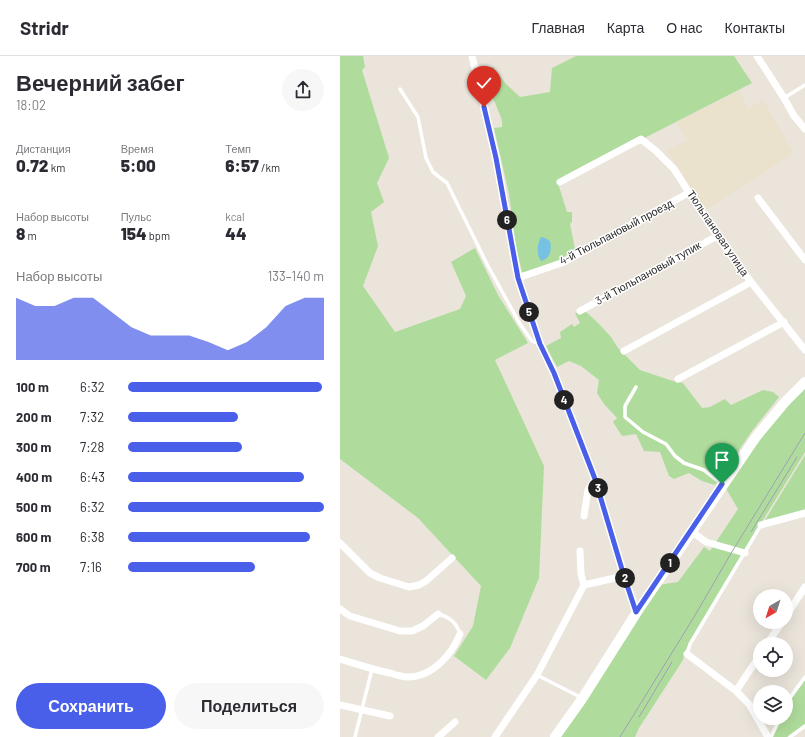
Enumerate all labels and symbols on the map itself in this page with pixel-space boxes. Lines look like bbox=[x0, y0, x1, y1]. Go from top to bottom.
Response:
pin bbox=[467, 66, 501, 107]
street label: Тюльпановая улица bbox=[685, 187, 753, 279]
street label: 4-й Тюльпановый проезд bbox=[557, 196, 675, 267]
pin: 6 bbox=[497, 210, 517, 230]
street label: 3-й Тюльпановый тупик bbox=[593, 238, 703, 307]
pin: 5 bbox=[519, 302, 539, 322]
pin: 4 bbox=[554, 390, 574, 410]
pin bbox=[705, 443, 739, 484]
pin: 3 bbox=[588, 478, 608, 498]
pin: 1 bbox=[660, 553, 680, 573]
pin: 2 bbox=[615, 568, 635, 588]
north arrow bbox=[753, 589, 793, 629]

